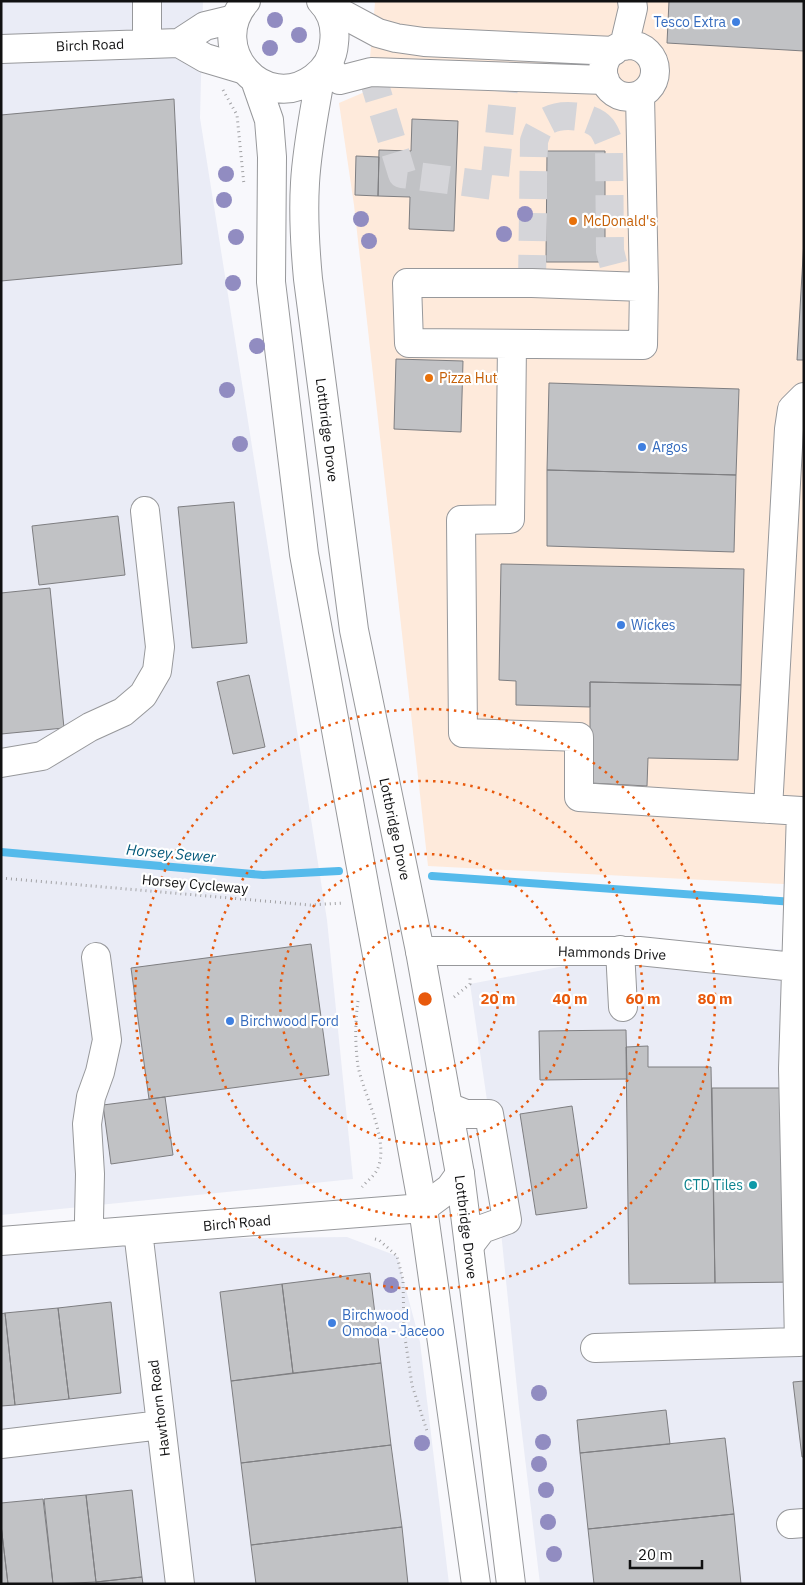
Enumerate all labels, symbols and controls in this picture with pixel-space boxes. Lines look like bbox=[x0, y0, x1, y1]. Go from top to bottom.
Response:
place label: Tesco Extra bbox=[654, 13, 727, 31]
marker: Tesco Extra bbox=[730, 16, 742, 28]
street label: Birch Road bbox=[56, 35, 124, 55]
place label: McDonald's bbox=[583, 212, 656, 230]
marker: McDonald's bbox=[567, 215, 579, 227]
place label: Pizza Hut bbox=[439, 369, 498, 387]
marker: Pizza Hut bbox=[423, 372, 435, 384]
street label: Lottbridge Drove bbox=[312, 377, 342, 483]
place label: Argos bbox=[652, 438, 688, 456]
marker: Argos bbox=[636, 441, 648, 453]
place label: Wickes bbox=[631, 616, 676, 634]
marker: Wickes bbox=[615, 619, 627, 631]
street label: Lottbridge Drove bbox=[375, 776, 415, 882]
water label: Horsey Sewer bbox=[125, 840, 217, 866]
street label: Horsey Cycleway bbox=[141, 870, 249, 898]
street label: Hammonds Drive bbox=[558, 942, 667, 964]
text: 20 m bbox=[481, 989, 515, 1008]
text: 40 m bbox=[553, 989, 587, 1008]
text: 60 m bbox=[626, 989, 660, 1008]
text: 80 m bbox=[698, 989, 732, 1008]
centre of rings bbox=[416, 990, 434, 1008]
place label: Birchwood Ford bbox=[240, 1012, 339, 1030]
marker: Birchwood Ford bbox=[224, 1015, 236, 1027]
street label: Lottbridge Drove bbox=[451, 1174, 481, 1280]
place label: CTD Tiles bbox=[684, 1176, 743, 1194]
marker: CTD Tiles bbox=[747, 1179, 759, 1191]
street label: Birch Road bbox=[202, 1211, 272, 1235]
place label: Birchwood Omoda - Jaceoo bbox=[342, 1306, 445, 1340]
marker: Birchwood Omoda - Jaceoo bbox=[326, 1317, 338, 1329]
street label: Hawthorn Road bbox=[144, 1359, 174, 1457]
scale bar bbox=[630, 1538, 702, 1570]
text: 20 m bbox=[638, 1545, 673, 1564]

